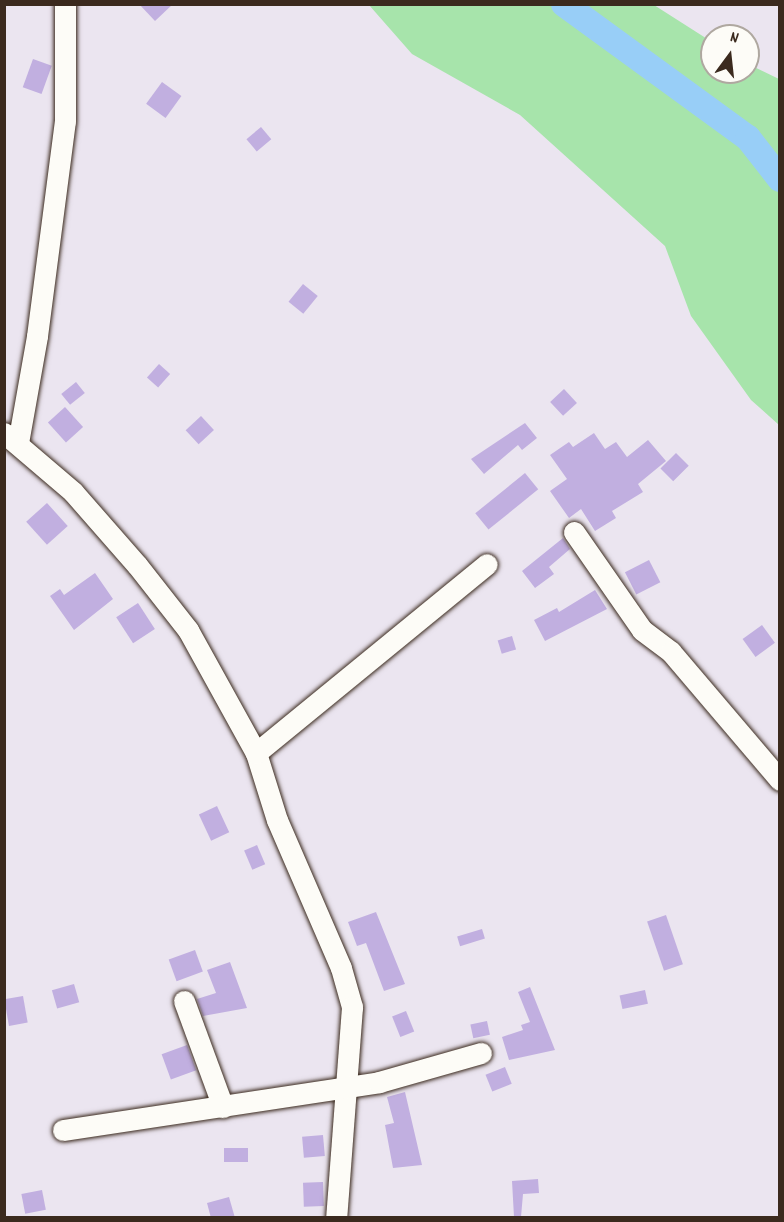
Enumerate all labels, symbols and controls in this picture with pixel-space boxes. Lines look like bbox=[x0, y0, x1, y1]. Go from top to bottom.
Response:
north arrow bbox=[700, 24, 760, 84]
text: N bbox=[727, 26, 741, 50]

